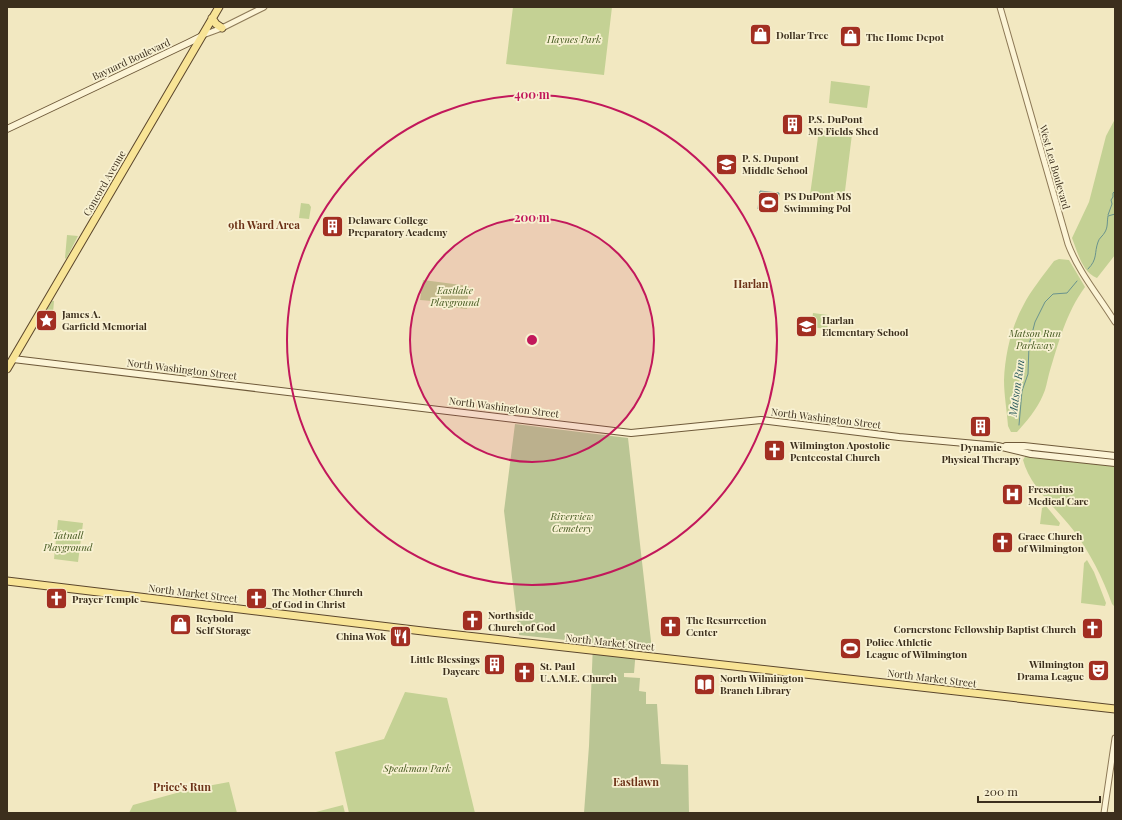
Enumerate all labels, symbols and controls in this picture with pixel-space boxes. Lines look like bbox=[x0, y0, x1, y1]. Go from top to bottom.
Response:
shop icon: Dollar Tree bbox=[747, 22, 773, 48]
shop icon: The Home Depot bbox=[837, 24, 863, 50]
place label: Dollar Tree bbox=[776, 28, 829, 42]
place label: The Home Depot bbox=[866, 30, 944, 44]
park label: Haynes Park bbox=[546, 32, 601, 46]
street label: Baynard Boulevard bbox=[90, 35, 173, 83]
text: 400 m bbox=[514, 86, 550, 102]
building icon: P.S. DuPont MS Fields Shed bbox=[780, 112, 806, 138]
place label: P.S. DuPont MS Fields Shed bbox=[808, 112, 878, 138]
street label: West Lea Boulevard bbox=[1036, 122, 1074, 211]
street label: Concord Avenue bbox=[79, 148, 129, 218]
school or university icon: P. S. Dupont Middle School bbox=[713, 151, 739, 177]
place label: P. S. Dupont Middle School bbox=[742, 151, 808, 177]
sports icon: PS DuPont MS Swimming Pol bbox=[755, 189, 781, 215]
place label: PS DuPont MS Swimming Pol bbox=[784, 189, 851, 215]
text: 200 m bbox=[514, 209, 550, 225]
building icon: Delaware College Preparatory Academy bbox=[320, 213, 346, 239]
place label: Delaware College Preparatory Academy bbox=[348, 213, 448, 239]
district label: 9th Ward Area bbox=[228, 217, 300, 232]
district label: Harlan bbox=[733, 276, 769, 291]
park label: Eastlake Playground bbox=[429, 283, 480, 309]
place icon: James A. Garfield Memorial bbox=[33, 307, 59, 333]
place label: James A. Garfield Memorial bbox=[61, 307, 147, 333]
school or university icon: Harlan Elementary School bbox=[793, 313, 819, 339]
place label: Harlan Elementary School bbox=[822, 313, 908, 339]
park label: Matson Run Parkway bbox=[1008, 326, 1061, 352]
centre of rings bbox=[525, 333, 539, 347]
street label: North Washington Street bbox=[126, 355, 238, 383]
water label: Matson Run bbox=[1004, 359, 1027, 418]
street label: North Washington Street bbox=[448, 393, 560, 421]
street label: North Washington Street bbox=[770, 404, 882, 432]
building icon: Dynamic Physical Therapy bbox=[968, 414, 994, 440]
church icon: Wilmington Apostolic Pentecostal Church bbox=[762, 438, 788, 464]
place label: Wilmington Apostolic Pentecostal Church bbox=[789, 438, 890, 464]
place label: Dynamic Physical Therapy bbox=[941, 440, 1021, 466]
hospital icon: Fresenius Medical Care bbox=[999, 482, 1025, 508]
place label: Fresenius Medical Care bbox=[1028, 482, 1089, 508]
park label: Riverview Cemetery bbox=[549, 509, 594, 535]
park label: Tatnall Playground bbox=[42, 528, 93, 554]
church icon: Grace Church of Wilmington bbox=[989, 529, 1015, 555]
place label: Grace Church of Wilmington bbox=[1018, 529, 1085, 555]
street label: North Market Street bbox=[148, 581, 239, 605]
church icon: The Mother Church of God in Christ bbox=[244, 585, 270, 611]
place label: The Mother Church of God in Christ bbox=[272, 585, 363, 611]
church icon: Prayer Temple bbox=[44, 586, 70, 612]
place label: Prayer Temple bbox=[72, 592, 139, 606]
church icon: Northside Church of God bbox=[459, 608, 485, 634]
place label: Northside Church of God bbox=[488, 608, 556, 634]
shop icon: Reybold Self Storage bbox=[167, 611, 193, 637]
place label: Reybold Self Storage bbox=[196, 611, 251, 637]
church icon: The Resurrection Center bbox=[658, 613, 684, 639]
place label: The Resurrection Center bbox=[686, 613, 767, 639]
church icon: Cornerstone Fellowship Baptist Church bbox=[1079, 616, 1105, 642]
place label: Cornerstone Fellowship Baptist Church bbox=[893, 622, 1076, 636]
restaurant icon: China Wok bbox=[388, 623, 414, 649]
place label: China Wok bbox=[336, 629, 386, 643]
street label: North Market Street bbox=[565, 630, 656, 654]
sports icon: Police Athletic League of Wilmington bbox=[837, 635, 863, 661]
place label: Police Athletic League of Wilmington bbox=[866, 635, 968, 661]
place label: Little Blessings Daycare bbox=[410, 652, 480, 678]
building icon: Little Blessings Daycare bbox=[482, 652, 508, 678]
place label: Wilmington Drama League bbox=[1017, 657, 1085, 683]
theatre icon: Wilmington Drama League bbox=[1086, 657, 1112, 683]
church icon: St. Paul U.A.M.E. Church bbox=[511, 659, 537, 685]
place label: St. Paul U.A.M.E. Church bbox=[540, 659, 617, 685]
street label: North Market Street bbox=[887, 666, 978, 690]
library icon: North Wilmington Branch Library bbox=[691, 671, 717, 697]
place label: North Wilmington Branch Library bbox=[720, 671, 804, 697]
park label: Speakman Park bbox=[382, 761, 451, 775]
district label: Eastlawn bbox=[613, 774, 659, 789]
scale bar bbox=[978, 778, 1100, 804]
district label: Price’s Run bbox=[153, 779, 211, 794]
text: 200 m bbox=[984, 783, 1018, 799]

